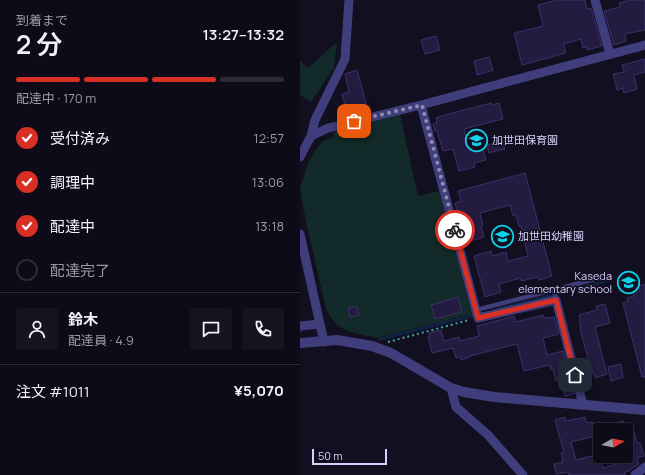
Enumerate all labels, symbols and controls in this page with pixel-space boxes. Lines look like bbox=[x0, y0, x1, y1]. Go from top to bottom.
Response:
text: 到着まで bbox=[16, 11, 68, 29]
text: 13:27–13:32 bbox=[202, 24, 284, 45]
text: 2 分 bbox=[16, 26, 62, 62]
text: 配達中 · 170 m bbox=[16, 89, 96, 107]
pin bbox=[337, 104, 371, 138]
icon: bag bbox=[343, 110, 365, 132]
icon: check bbox=[16, 127, 38, 149]
school or university icon: 加世田保育園 bbox=[464, 127, 490, 153]
text: 受付済み bbox=[50, 128, 110, 149]
text: 12:57 bbox=[254, 129, 284, 147]
place label: 加世田保育園 bbox=[492, 132, 558, 147]
icon: check bbox=[16, 171, 38, 193]
text: 調理中 bbox=[50, 172, 95, 193]
text: 13:06 bbox=[252, 173, 284, 191]
courier bbox=[435, 210, 475, 250]
icon: check bbox=[16, 215, 38, 237]
text: 配達中 bbox=[50, 216, 95, 237]
text: 13:18 bbox=[255, 217, 284, 235]
icon: bike bbox=[444, 219, 466, 241]
school or university icon: 加世田幼稚園 bbox=[489, 223, 515, 249]
place label: 加世田幼稚園 bbox=[518, 228, 584, 243]
text: 配達完了 bbox=[50, 260, 110, 281]
place label: Kaseda elementary school bbox=[518, 268, 612, 296]
school or university icon: Kaseda elementary school bbox=[615, 269, 641, 295]
button: person bbox=[16, 308, 58, 350]
button: chat bbox=[190, 308, 232, 350]
button: phone bbox=[242, 308, 284, 350]
text: 鈴木 bbox=[68, 309, 98, 330]
text: 配達員 · 4.9 bbox=[68, 331, 134, 349]
pin bbox=[558, 358, 592, 392]
icon: home bbox=[564, 364, 586, 386]
text: ¥5,070 bbox=[234, 380, 284, 401]
text: 注文 #1011 bbox=[16, 381, 90, 402]
north arrow bbox=[593, 423, 633, 463]
map controls bbox=[593, 423, 633, 463]
scale bar bbox=[312, 447, 387, 466]
text: 50 m bbox=[318, 448, 343, 463]

